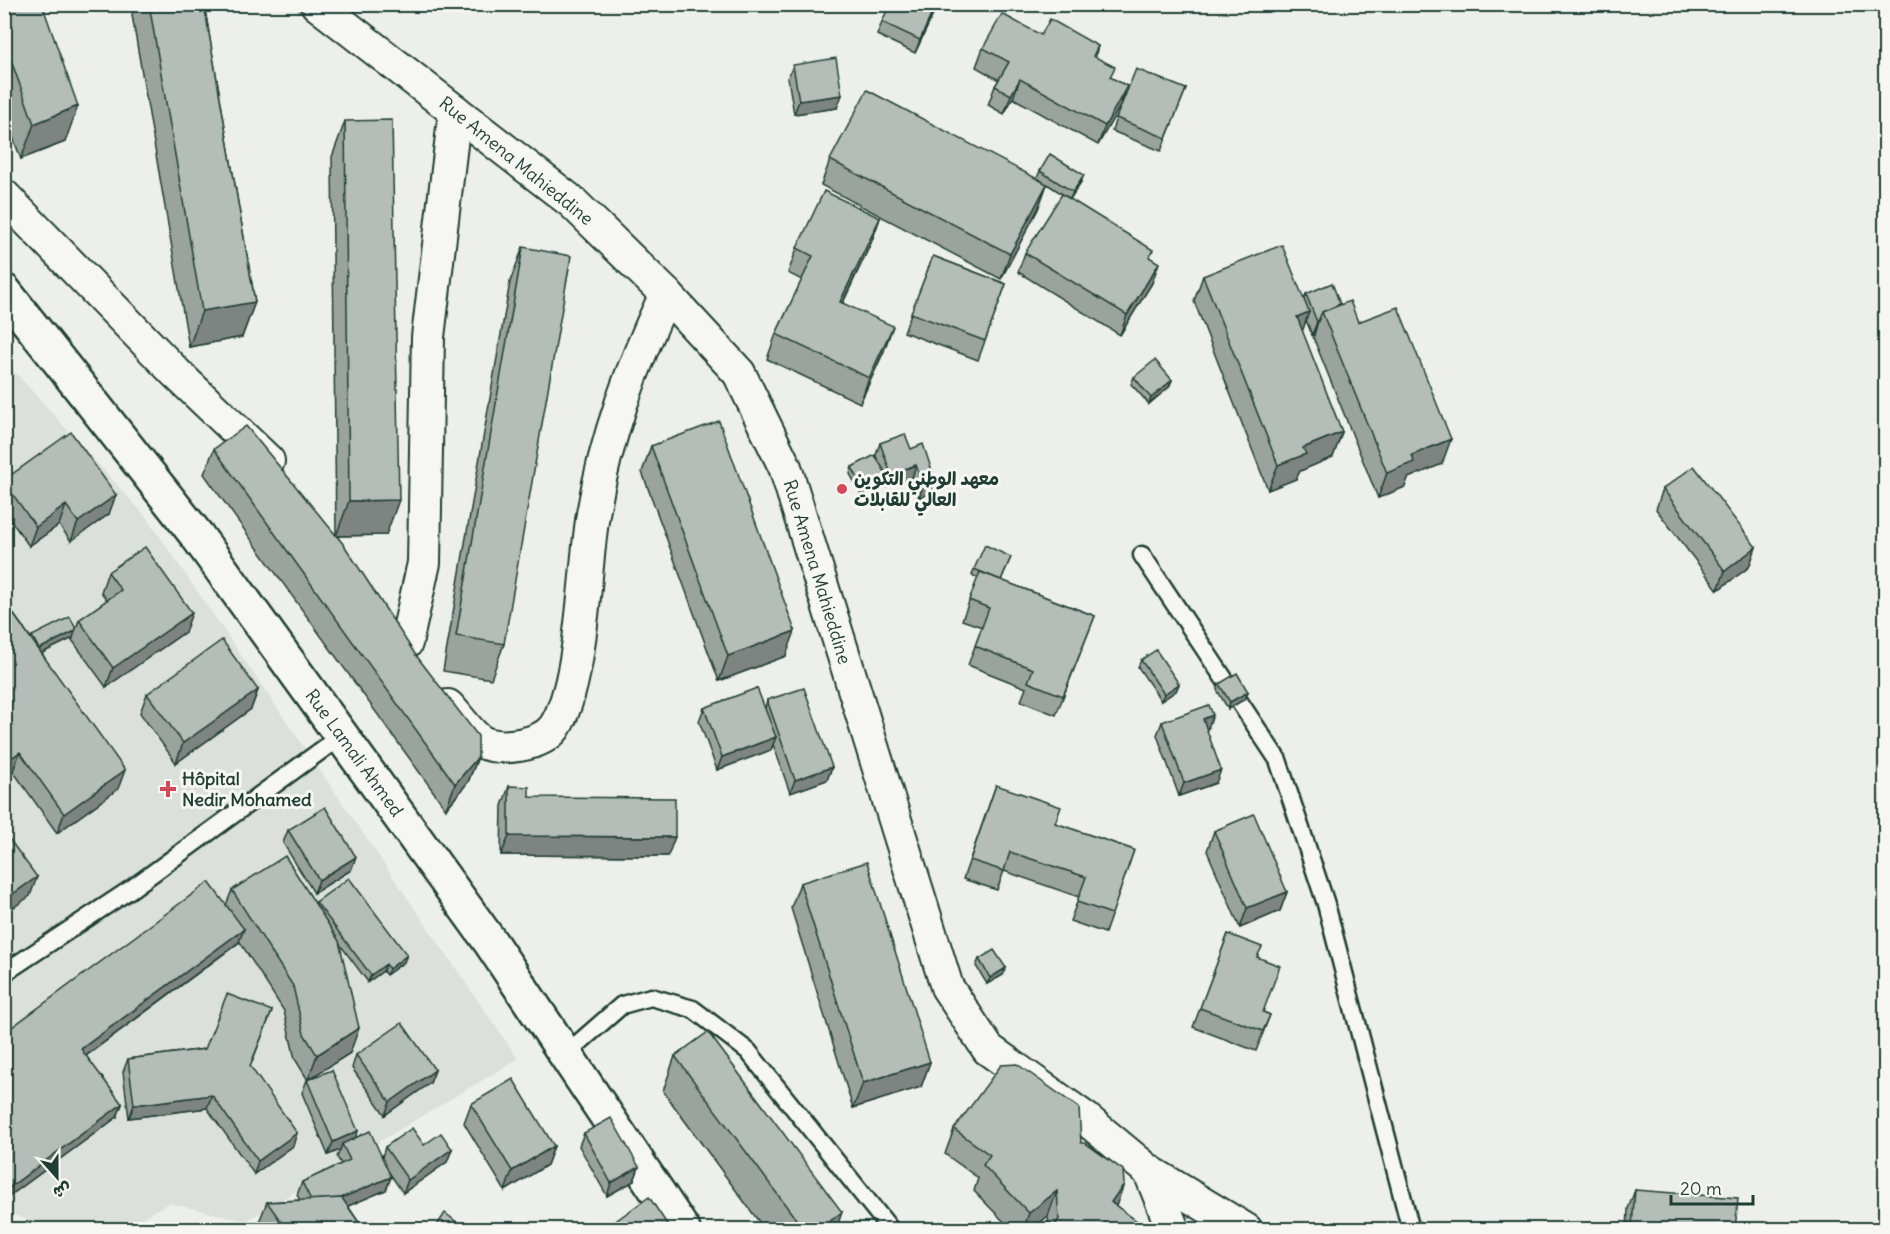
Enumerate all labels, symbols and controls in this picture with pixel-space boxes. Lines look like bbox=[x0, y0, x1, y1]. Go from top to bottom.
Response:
street label: Rue Amena Mahieddine bbox=[434, 91, 598, 230]
place label: معهد الوطني التكوين العالي للقابلات bbox=[854, 467, 999, 516]
street label: Rue Amena Mahieddine bbox=[778, 477, 857, 667]
marker: معهد الوطني التكوين العالي للقابلات bbox=[835, 482, 849, 496]
street label: Rue Lamali Ahmed bbox=[300, 684, 409, 821]
place label: Hôpital Nedir Mohamed bbox=[182, 767, 312, 811]
marker: Hôpital Nedir Mohamed bbox=[159, 780, 177, 798]
north arrow bbox=[27, 1147, 87, 1207]
scale bar bbox=[1671, 1168, 1754, 1206]
text: 20 m bbox=[1680, 1177, 1722, 1200]
text: ش bbox=[51, 1179, 74, 1203]

